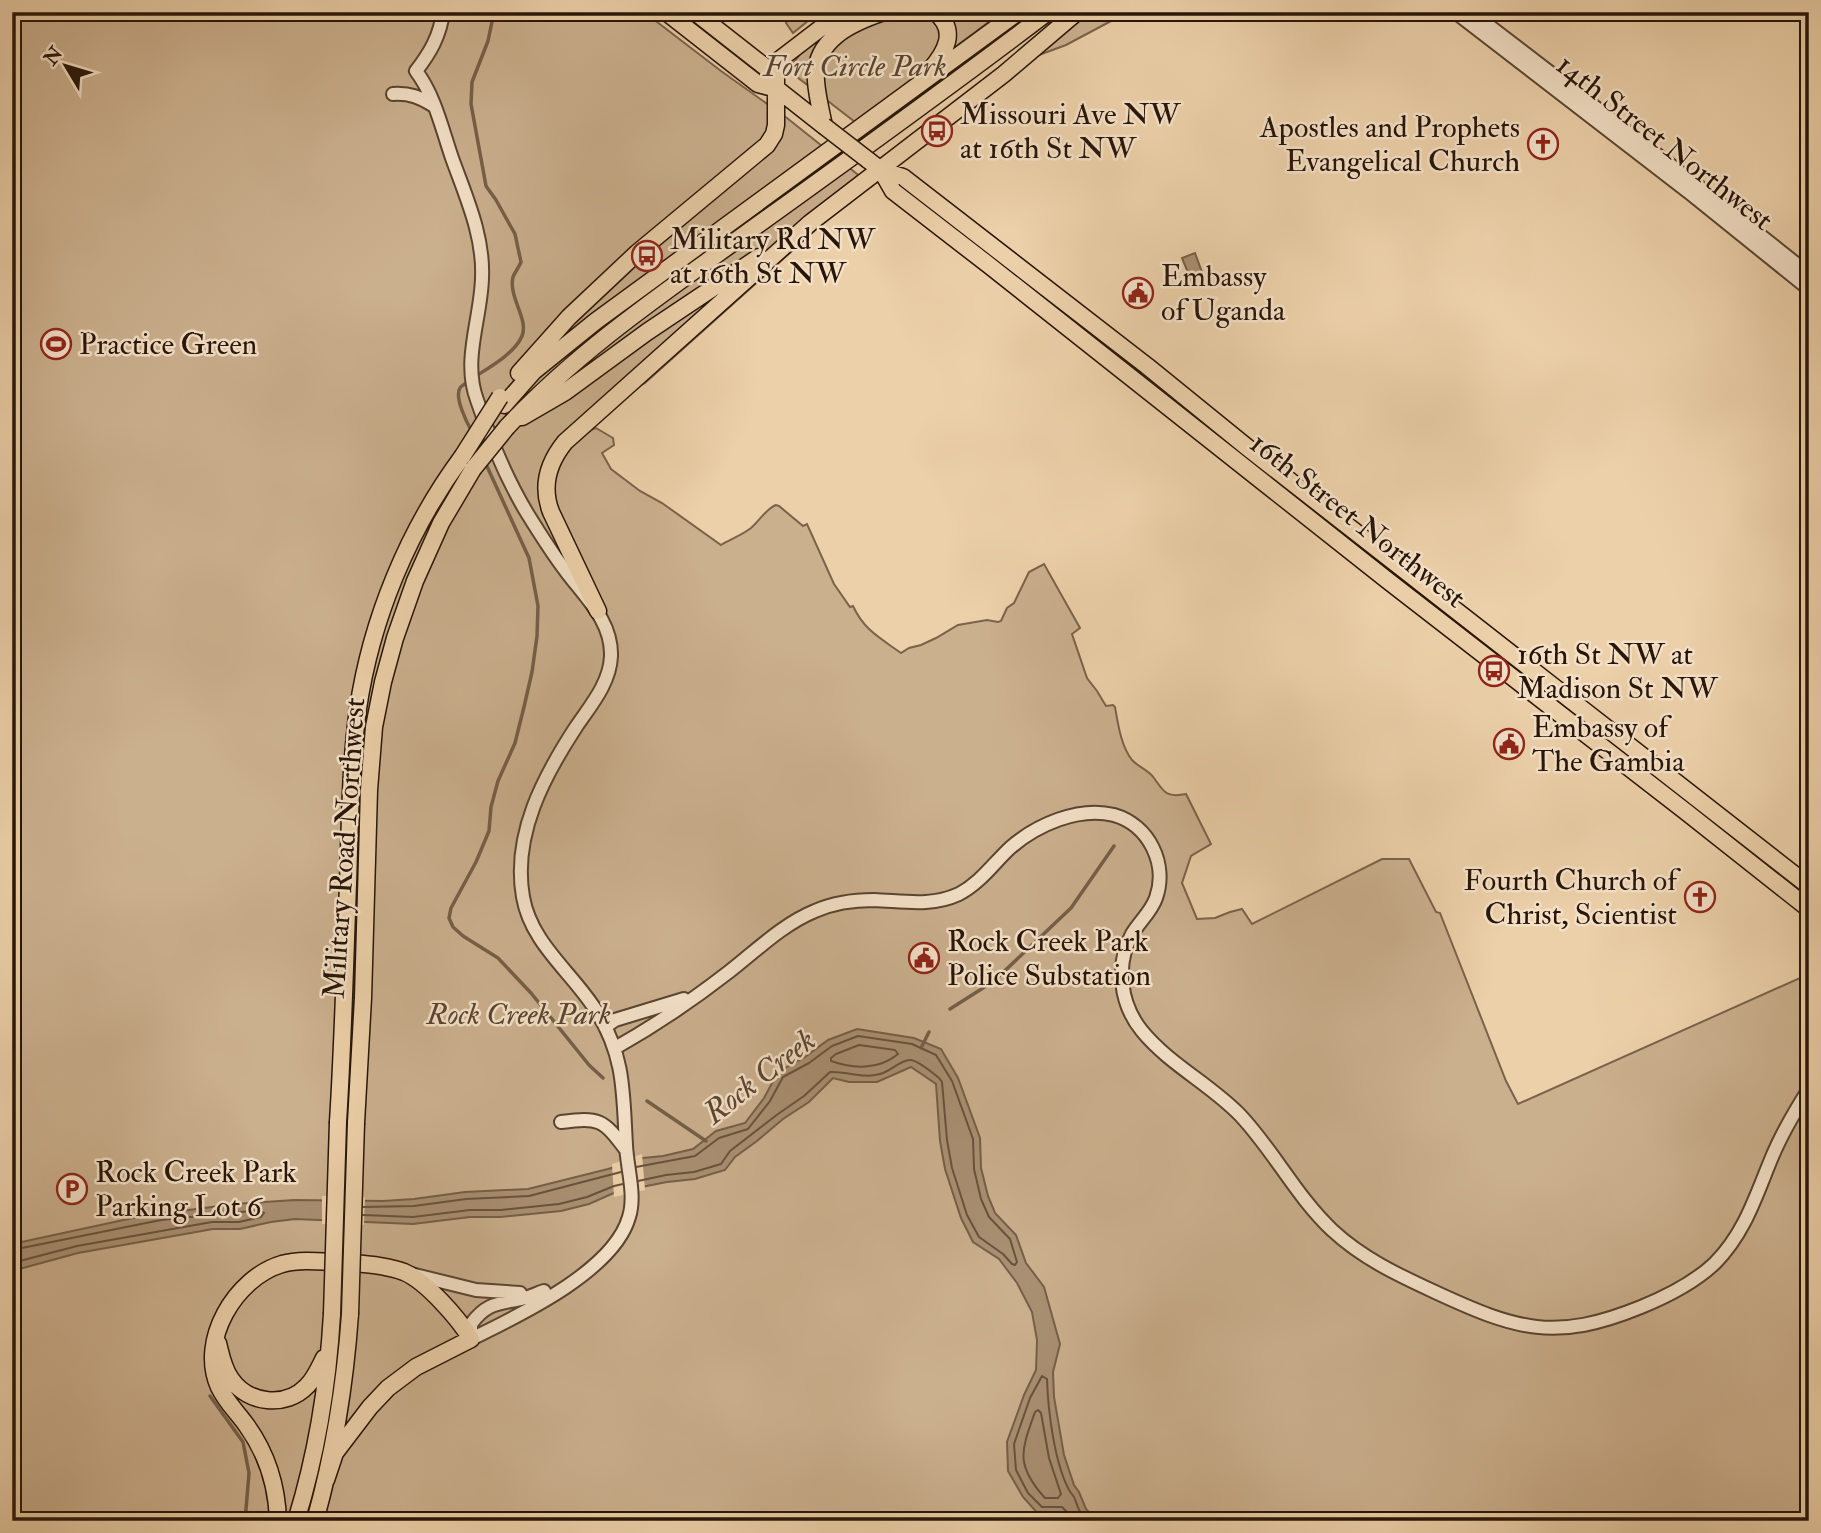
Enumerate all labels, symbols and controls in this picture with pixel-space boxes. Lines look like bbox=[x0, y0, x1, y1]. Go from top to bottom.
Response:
north arrow bbox=[32, 32, 102, 102]
text: N bbox=[38, 41, 69, 71]
street label: 14th Street Northwest bbox=[1549, 46, 1781, 239]
park label: Fort Circle Park bbox=[761, 48, 947, 85]
place label: Missouri Ave NW at 16th St NW bbox=[960, 96, 1182, 167]
place label: Apostles and Prophets Evangelical Church bbox=[1259, 109, 1520, 180]
bus stop icon: Missouri Ave NW at 16th St NW bbox=[920, 114, 954, 148]
church icon: Apostles and Prophets Evangelical Church bbox=[1526, 127, 1560, 161]
place label: Military Rd NW at 16th St NW bbox=[670, 221, 876, 292]
bus stop icon: Military Rd NW at 16th St NW bbox=[630, 239, 664, 273]
place label: Embassy of Uganda bbox=[1161, 258, 1286, 329]
public building icon: Embassy of Uganda bbox=[1121, 276, 1155, 310]
place label: Practice Green bbox=[79, 326, 257, 363]
sports icon: Practice Green bbox=[39, 327, 73, 361]
street label: 16th Street Northwest bbox=[1242, 425, 1473, 616]
place label: 16th St NW at Madison St NW bbox=[1517, 636, 1719, 707]
bus stop icon: 16th St NW at Madison St NW bbox=[1477, 654, 1511, 688]
street label: Military Road Northwest bbox=[316, 696, 374, 1000]
place label: Embassy of The Gambia bbox=[1532, 709, 1685, 780]
public building icon: Embassy of The Gambia bbox=[1492, 727, 1526, 761]
place label: Fourth Church of Christ, Scientist bbox=[1464, 862, 1681, 933]
church icon: Fourth Church of Christ, Scientist bbox=[1683, 880, 1717, 914]
place label: Rock Creek Park Police Substation bbox=[947, 923, 1151, 994]
public building icon: Rock Creek Park Police Substation bbox=[907, 941, 941, 975]
park label: Rock Creek Park bbox=[426, 996, 611, 1033]
water label: Rock Creek bbox=[695, 1021, 824, 1134]
place label: Rock Creek Park Parking Lot 6 bbox=[95, 1154, 297, 1225]
parking icon: Rock Creek Park Parking Lot 6 bbox=[55, 1172, 89, 1206]

